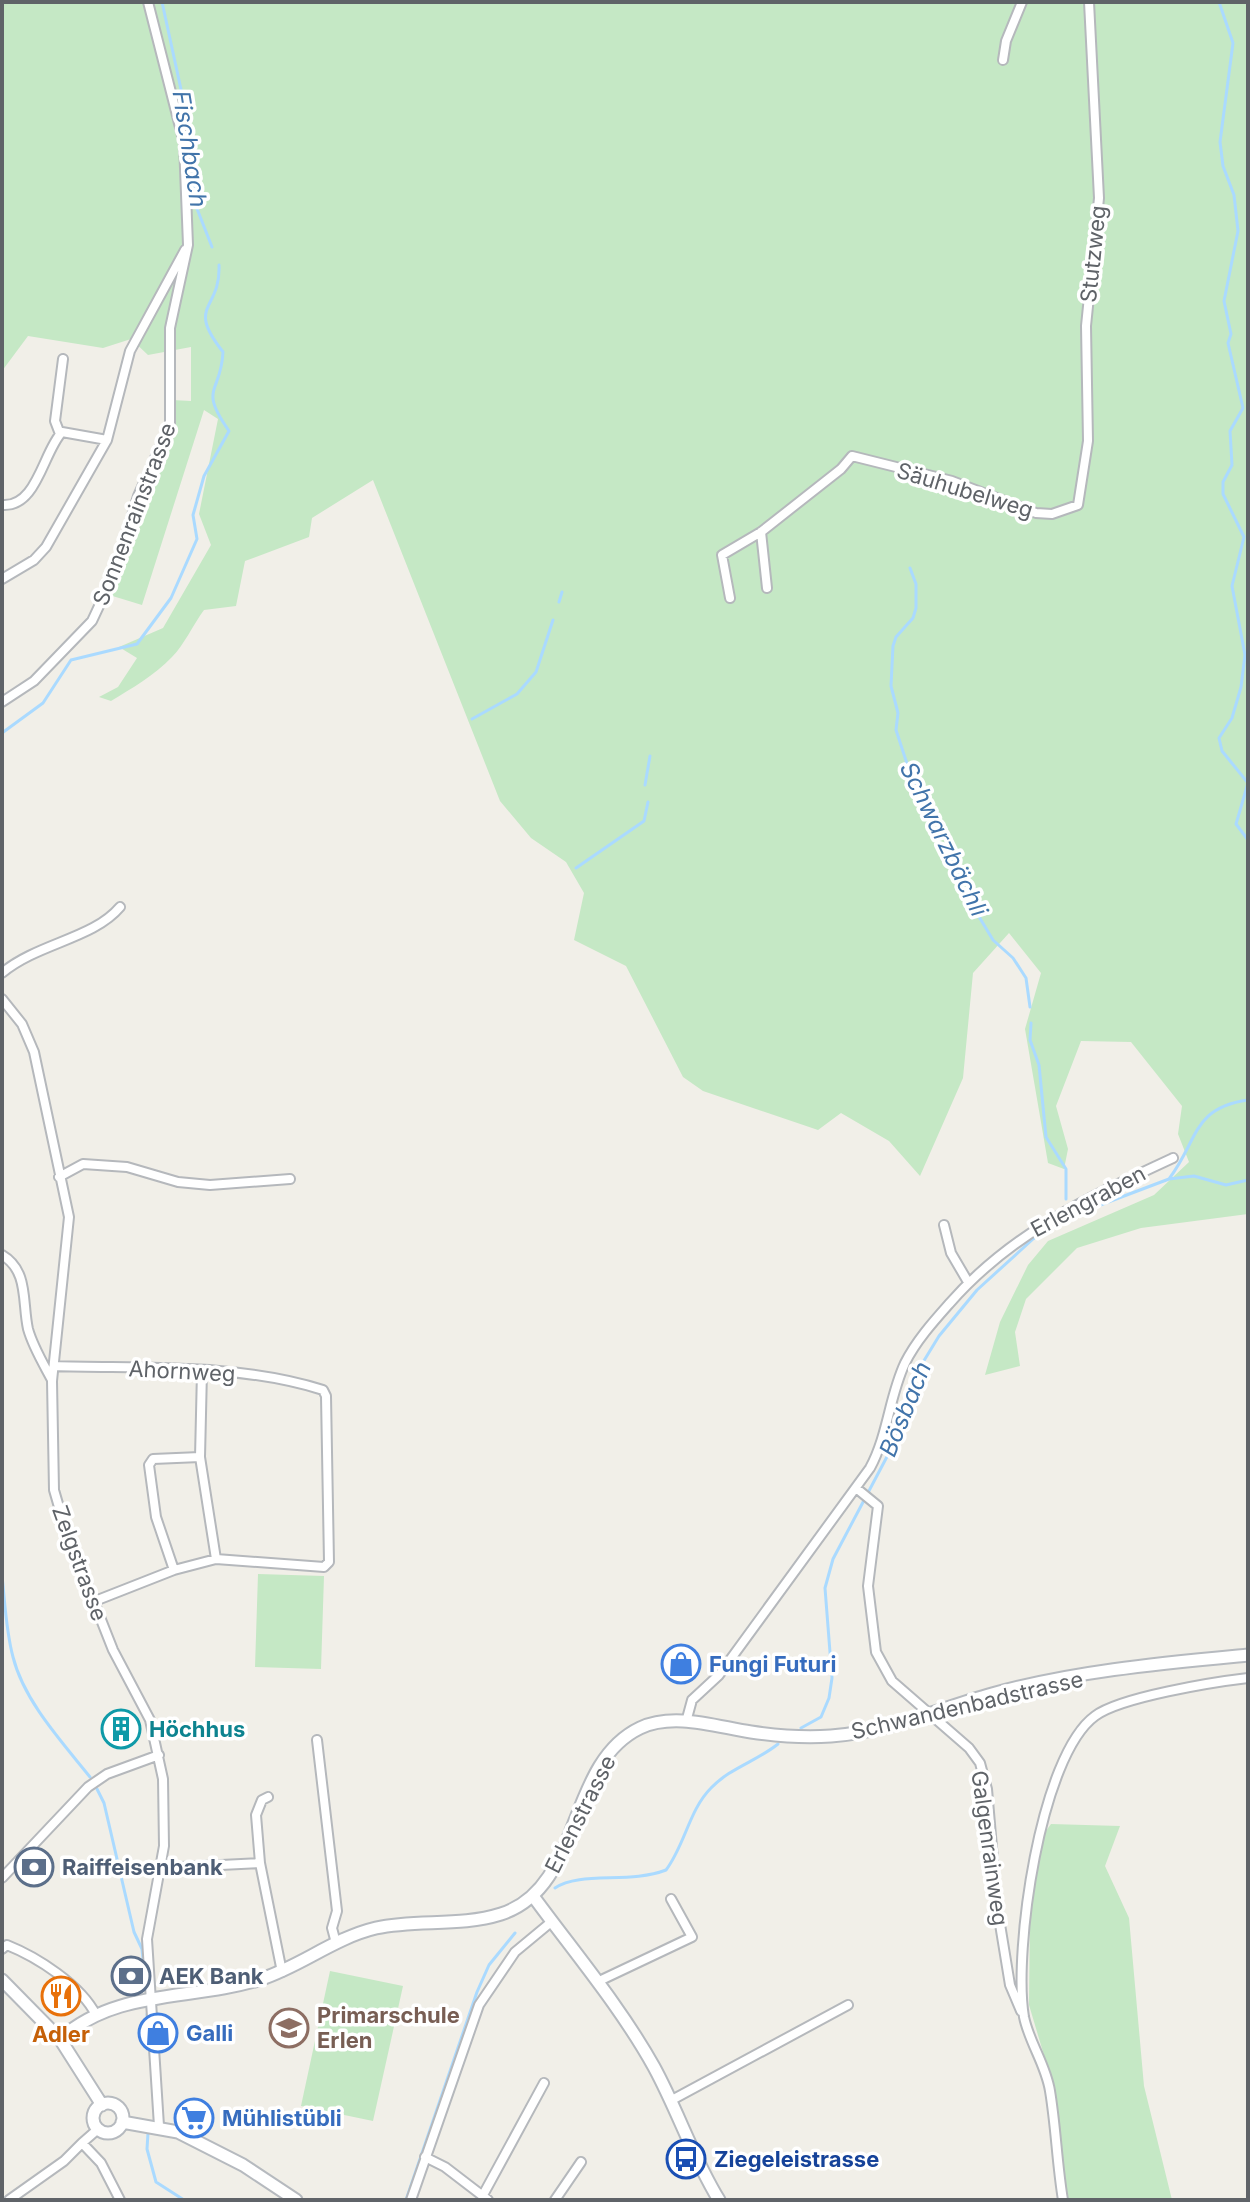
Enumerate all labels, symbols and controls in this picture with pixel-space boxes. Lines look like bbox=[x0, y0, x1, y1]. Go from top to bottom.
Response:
water label: Fischbach bbox=[166, 88, 214, 210]
street label: Stutzweg bbox=[1075, 204, 1111, 304]
street label: Sonnenrainstrasse bbox=[87, 419, 181, 609]
street label: Säuhubelweg bbox=[894, 457, 1036, 523]
water label: Schwarzbächli bbox=[894, 757, 995, 922]
street label: Erlengraben bbox=[1026, 1160, 1150, 1242]
street label: Ahornweg bbox=[128, 1355, 236, 1387]
water label: Bösbach bbox=[873, 1357, 937, 1461]
street label: Zelgstrasse bbox=[47, 1502, 113, 1624]
shop icon: Fungi Futuri bbox=[660, 1643, 702, 1685]
place label: Fungi Futuri bbox=[709, 1651, 836, 1677]
street label: Schwandenbadstrasse bbox=[848, 1666, 1086, 1744]
building icon: Höchhus bbox=[100, 1708, 142, 1750]
place label: Höchhus bbox=[149, 1716, 245, 1742]
street label: Erlenstrasse bbox=[539, 1751, 621, 1877]
street label: Galgenrainweg bbox=[966, 1769, 1014, 1927]
bank icon: Raiffeisenbank bbox=[13, 1846, 55, 1888]
place label: Raiffeisenbank bbox=[62, 1854, 223, 1880]
bank icon: AEK Bank bbox=[110, 1955, 152, 1997]
place label: AEK Bank bbox=[159, 1963, 264, 1989]
restaurant icon: Adler bbox=[40, 1975, 82, 2017]
place label: Primarschule Erlen bbox=[317, 2002, 460, 2053]
school or university icon: Primarschule Erlen bbox=[268, 2007, 310, 2049]
shop icon: Galli bbox=[137, 2012, 179, 2054]
place label: Galli bbox=[186, 2020, 233, 2046]
place label: Adler bbox=[32, 2021, 90, 2047]
supermarket icon: Mühlistübli bbox=[173, 2097, 215, 2139]
place label: Mühlistübli bbox=[222, 2105, 342, 2131]
bus stop icon: Ziegeleistrasse bbox=[665, 2138, 707, 2180]
place label: Ziegeleistrasse bbox=[714, 2146, 879, 2172]

